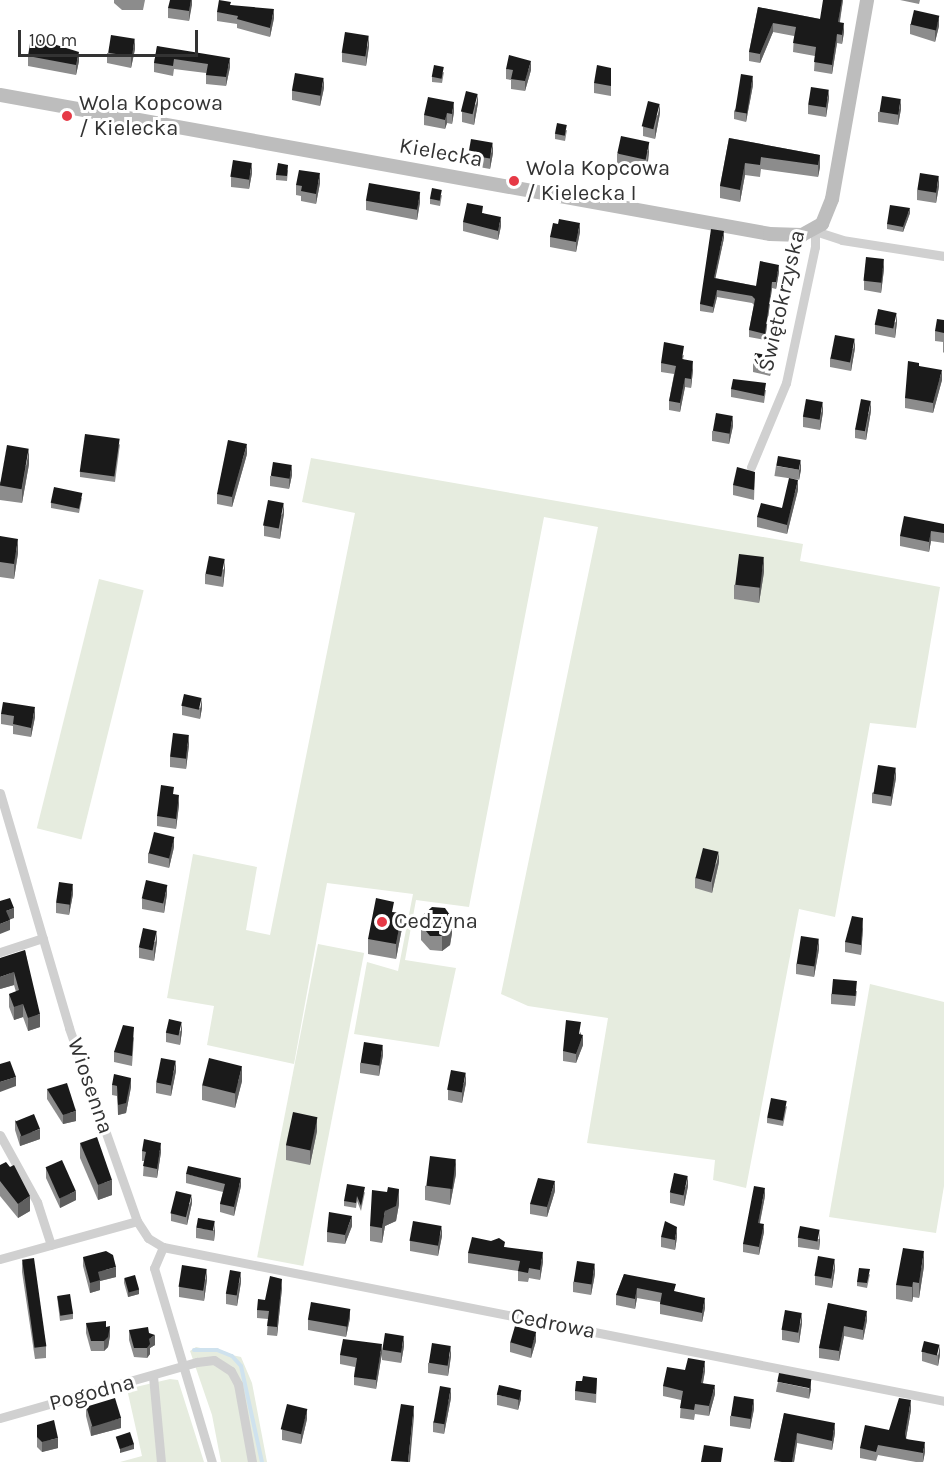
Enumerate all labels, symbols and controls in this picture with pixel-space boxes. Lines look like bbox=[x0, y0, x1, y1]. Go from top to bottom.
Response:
scale bar bbox=[21, 18, 201, 56]
text: 100 m bbox=[29, 29, 77, 51]
place label: Wola Kopcowa / Kielecka bbox=[79, 90, 223, 142]
marker: Wola Kopcowa / Kielecka bbox=[60, 109, 74, 123]
street label: Kielecka bbox=[397, 133, 485, 173]
place label: Wola Kopcowa / Kielecka I bbox=[526, 155, 670, 206]
marker: Wola Kopcowa / Kielecka I bbox=[507, 174, 521, 188]
street label: Świętokrzyska bbox=[753, 228, 811, 374]
place label: Cedzyna bbox=[394, 909, 478, 935]
marker: Cedzyna bbox=[375, 915, 389, 929]
street label: Wiosenna bbox=[61, 1035, 119, 1137]
street label: Cedrowa bbox=[508, 1303, 598, 1345]
street label: Pogodna bbox=[47, 1369, 137, 1417]

